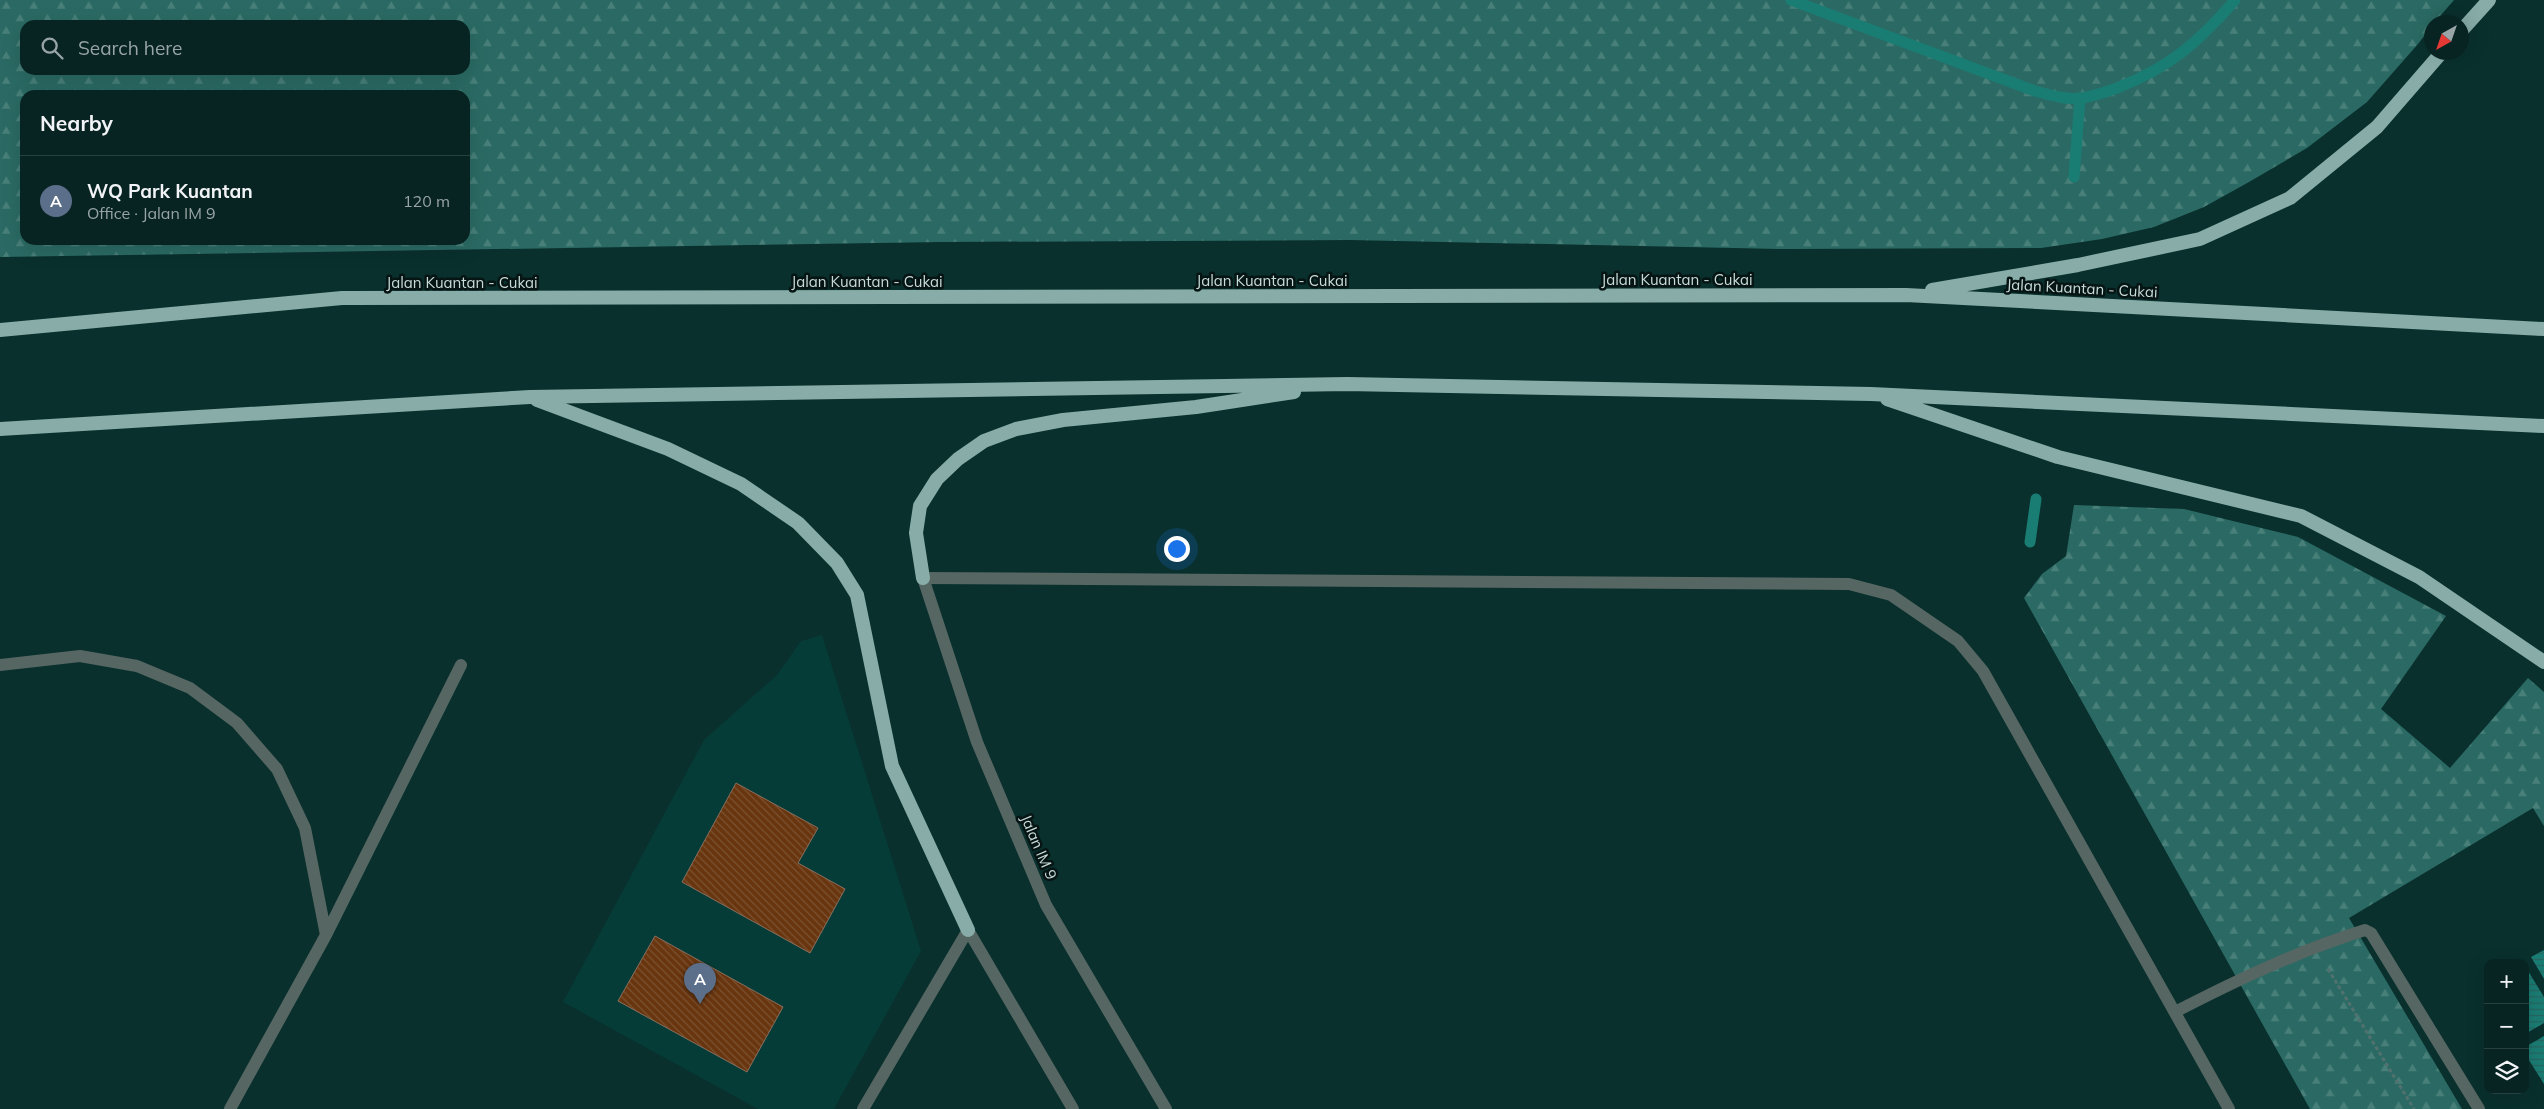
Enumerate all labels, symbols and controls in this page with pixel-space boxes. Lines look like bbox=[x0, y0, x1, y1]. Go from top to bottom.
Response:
north arrow bbox=[2424, 15, 2469, 60]
search box bbox=[20, 20, 470, 75]
icon: search bbox=[38, 34, 66, 62]
text: Search here bbox=[78, 36, 182, 60]
text: Nearby bbox=[40, 110, 113, 136]
text: WQ Park Kuantan bbox=[87, 179, 253, 203]
text: A bbox=[50, 191, 62, 211]
text: 120 m bbox=[403, 191, 450, 211]
text: Office · Jalan IM 9 bbox=[87, 203, 216, 223]
street label: Jalan Kuantan - Cukai bbox=[1601, 270, 1753, 289]
street label: Jalan Kuantan - Cukai bbox=[1196, 271, 1348, 290]
street label: Jalan Kuantan - Cukai bbox=[791, 272, 943, 291]
street label: Jalan Kuantan - Cukai bbox=[386, 273, 538, 292]
street label: Jalan Kuantan - Cukai bbox=[2006, 275, 2158, 301]
your location bbox=[1164, 536, 1190, 562]
street label: Jalan IM 9 bbox=[1017, 812, 1061, 882]
map controls bbox=[2484, 959, 2529, 1094]
button: + bbox=[2484, 959, 2529, 1004]
pin: A bbox=[684, 963, 716, 1004]
button: − bbox=[2484, 1004, 2529, 1049]
button: layers bbox=[2484, 1049, 2529, 1094]

